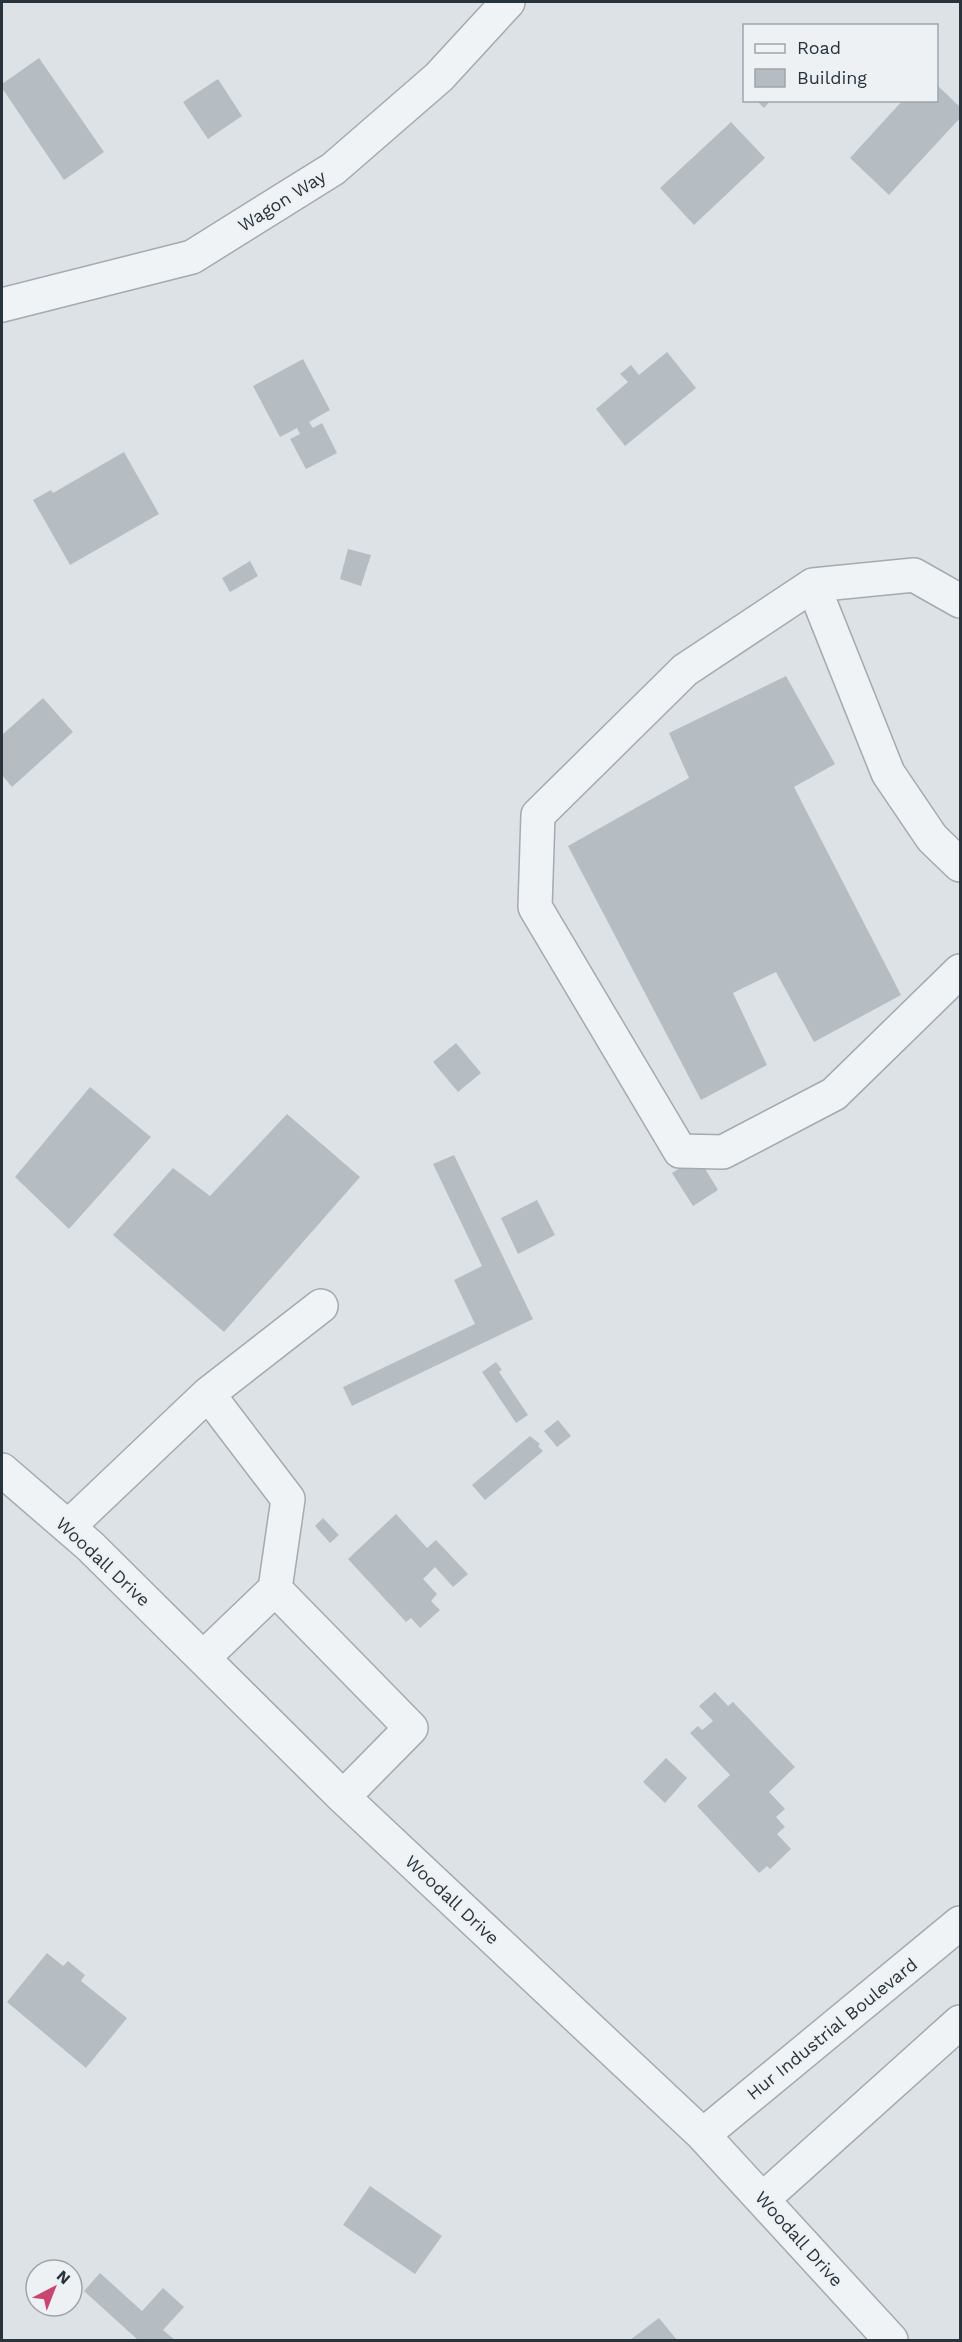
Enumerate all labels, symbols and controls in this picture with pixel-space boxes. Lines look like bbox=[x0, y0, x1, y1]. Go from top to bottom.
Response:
legend bbox=[743, 24, 938, 102]
text: Road bbox=[797, 37, 841, 58]
text: Building bbox=[797, 67, 867, 88]
street label: Wagon Way bbox=[234, 165, 330, 236]
street label: Woodall Drive bbox=[52, 1513, 155, 1611]
street label: Woodall Drive bbox=[401, 1851, 504, 1949]
street label: Hur Industrial Boulevard bbox=[742, 1953, 921, 2104]
street label: Woodall Drive bbox=[751, 2187, 848, 2291]
north arrow bbox=[24, 2258, 84, 2318]
text: N bbox=[53, 2266, 74, 2288]

